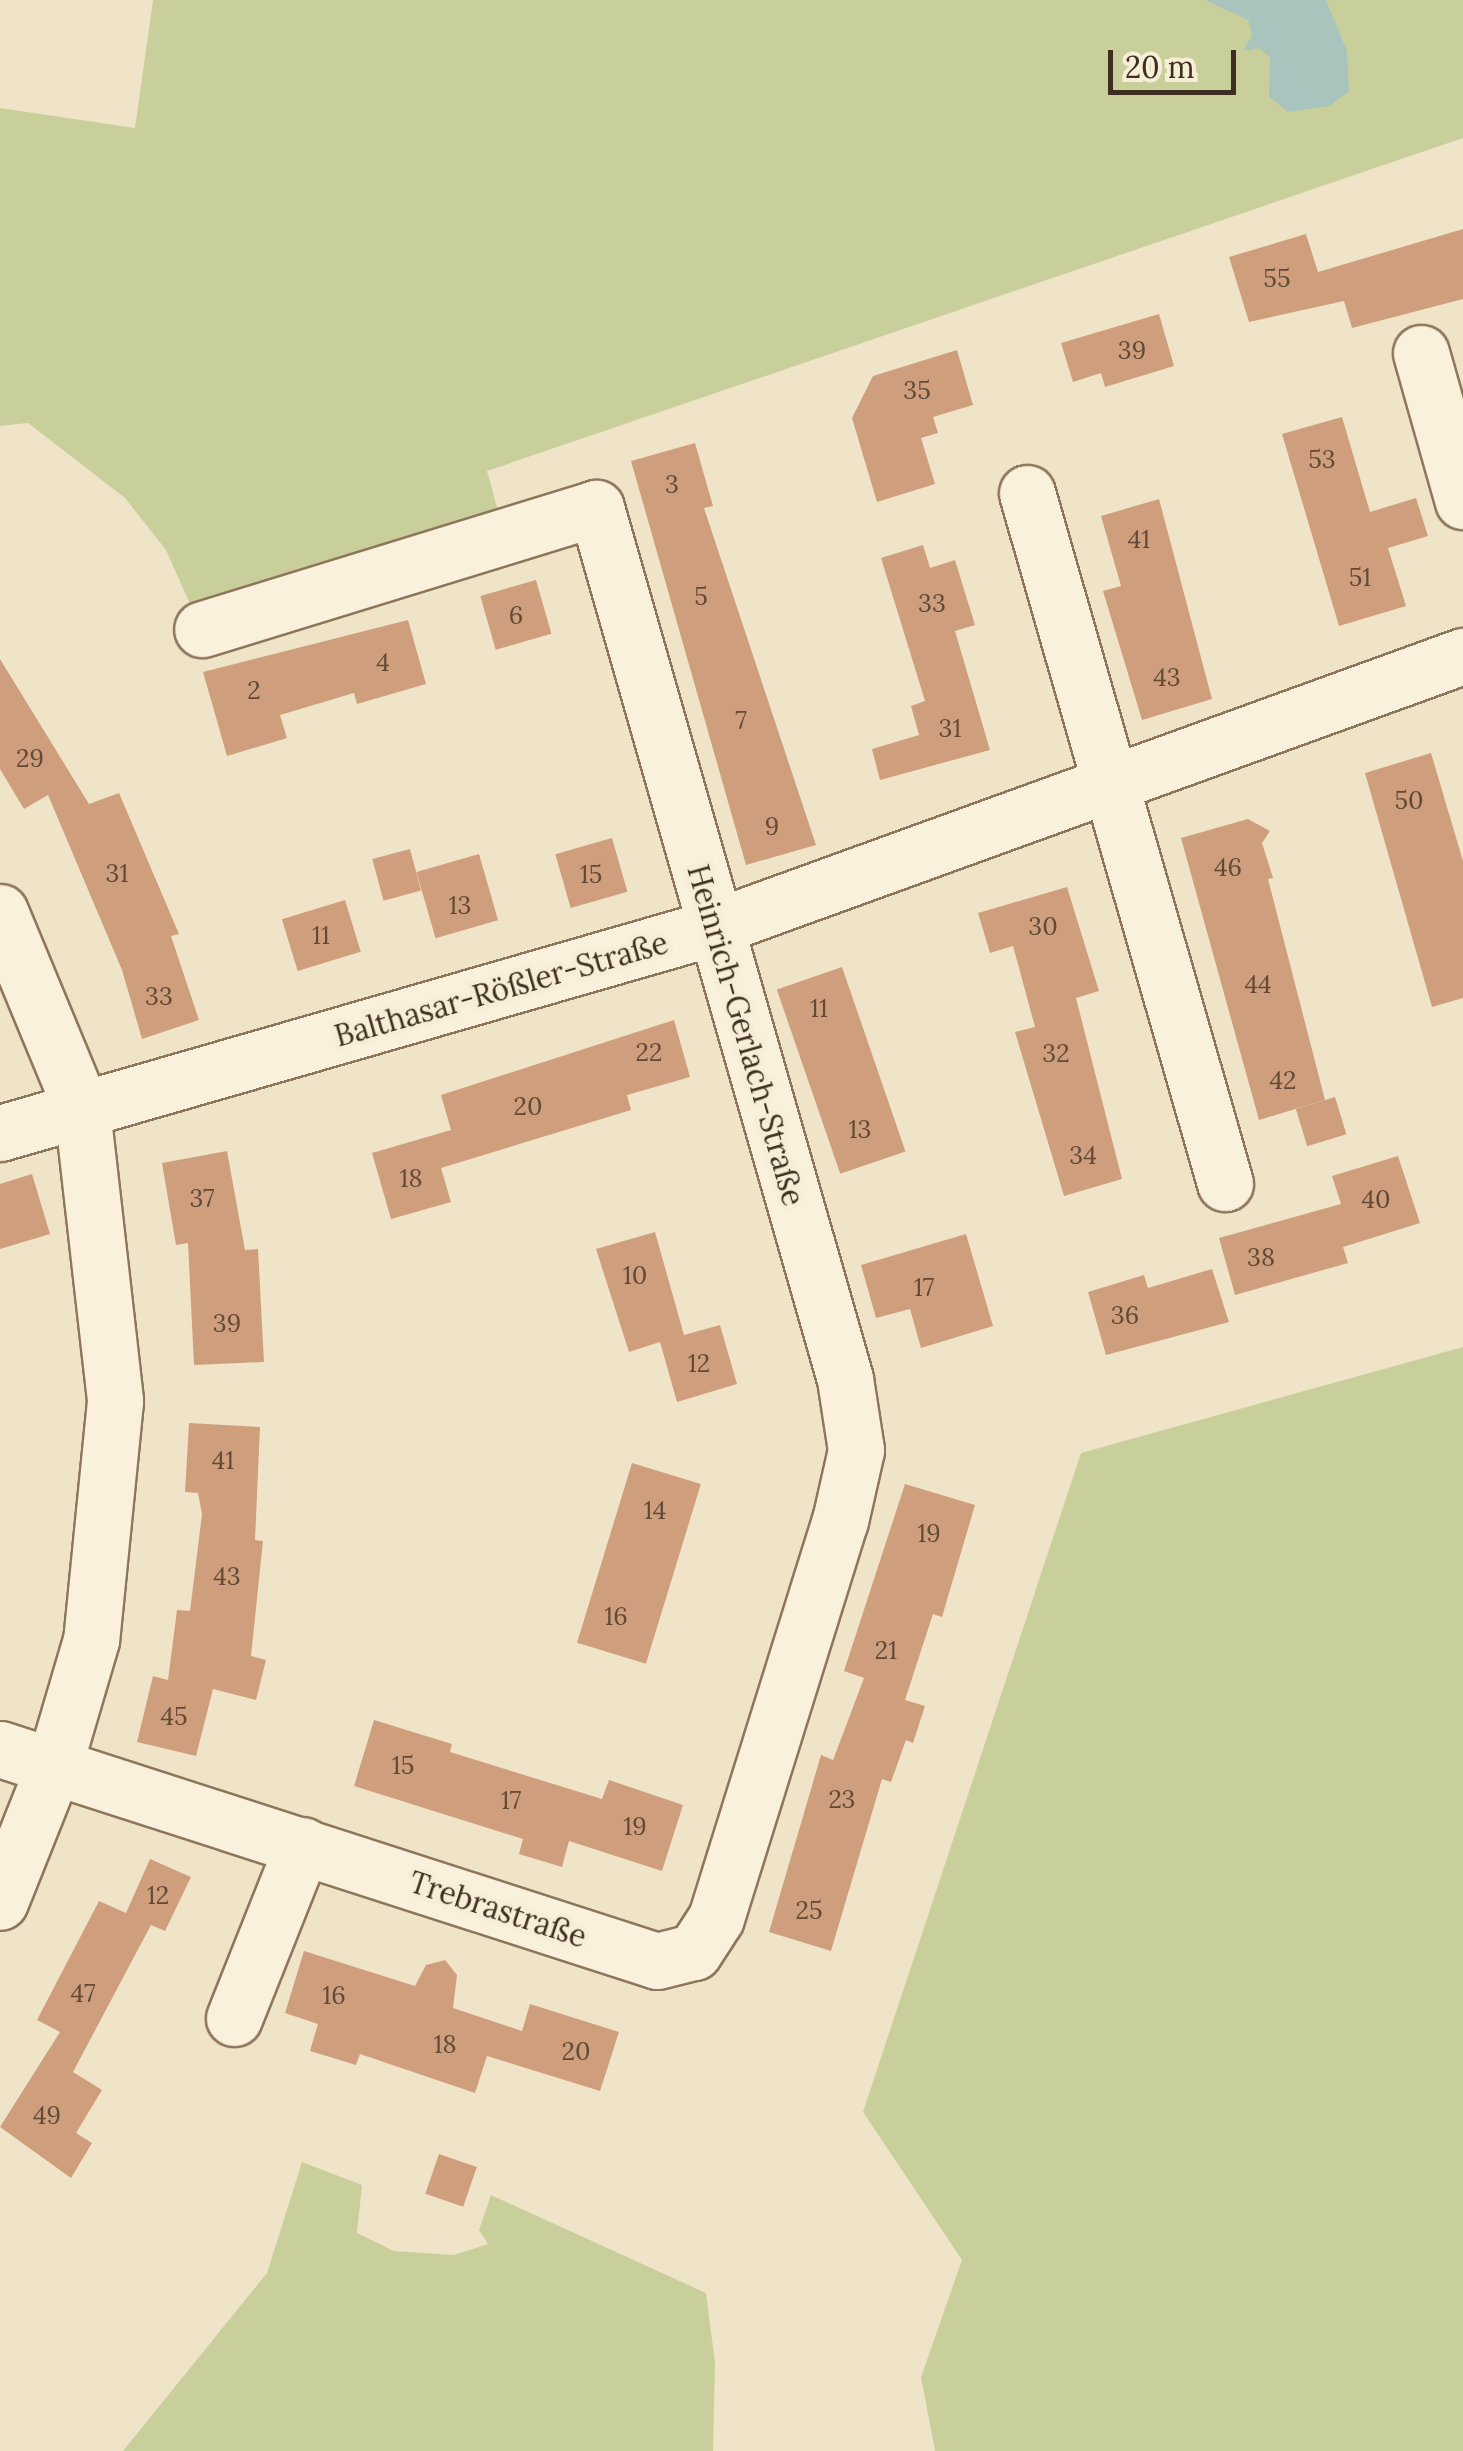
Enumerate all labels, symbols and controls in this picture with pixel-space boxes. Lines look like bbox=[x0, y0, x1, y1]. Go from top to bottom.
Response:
scale bar bbox=[1113, 30, 1240, 92]
text: 20 m bbox=[1125, 48, 1194, 86]
house number: 55 bbox=[1263, 263, 1291, 293]
house number: 39 bbox=[1118, 335, 1146, 365]
house number: 35 bbox=[903, 375, 931, 405]
house number: 53 bbox=[1308, 444, 1336, 474]
house number: 3 bbox=[665, 469, 679, 499]
house number: 41 bbox=[1128, 524, 1150, 554]
house number: 51 bbox=[1349, 562, 1371, 592]
house number: 5 bbox=[694, 581, 708, 611]
house number: 33 bbox=[918, 588, 946, 618]
house number: 6 bbox=[509, 600, 523, 630]
house number: 4 bbox=[376, 647, 390, 677]
house number: 43 bbox=[1153, 662, 1181, 692]
house number: 2 bbox=[247, 675, 261, 705]
house number: 7 bbox=[735, 705, 747, 735]
house number: 31 bbox=[938, 713, 962, 743]
house number: 29 bbox=[16, 743, 44, 773]
house number: 50 bbox=[1394, 785, 1424, 815]
house number: 9 bbox=[765, 811, 779, 841]
house number: 46 bbox=[1214, 852, 1242, 882]
house number: 31 bbox=[105, 858, 129, 888]
house number: 15 bbox=[580, 859, 602, 889]
street label: Heinrich-Gerlach-Straße bbox=[680, 860, 812, 1210]
house number: 13 bbox=[448, 890, 472, 920]
house number: 30 bbox=[1028, 911, 1058, 941]
house number: 11 bbox=[312, 920, 330, 950]
street label: Balthasar-Rößler-Straße bbox=[330, 924, 672, 1054]
house number: 44 bbox=[1244, 969, 1272, 999]
house number: 33 bbox=[145, 981, 173, 1011]
house number: 11 bbox=[810, 993, 828, 1023]
house number: 22 bbox=[636, 1037, 662, 1067]
house number: 32 bbox=[1042, 1038, 1070, 1068]
house number: 42 bbox=[1270, 1065, 1296, 1095]
house number: 20 bbox=[514, 1091, 542, 1121]
house number: 13 bbox=[848, 1114, 872, 1144]
house number: 34 bbox=[1069, 1140, 1097, 1170]
house number: 18 bbox=[399, 1163, 423, 1193]
house number: 37 bbox=[190, 1183, 214, 1213]
house number: 40 bbox=[1361, 1184, 1391, 1214]
house number: 38 bbox=[1247, 1242, 1275, 1272]
house number: 10 bbox=[623, 1260, 647, 1290]
house number: 17 bbox=[914, 1272, 934, 1302]
house number: 36 bbox=[1111, 1300, 1139, 1330]
house number: 39 bbox=[213, 1308, 241, 1338]
house number: 12 bbox=[688, 1348, 710, 1378]
house number: 41 bbox=[212, 1445, 234, 1475]
house number: 14 bbox=[644, 1495, 666, 1525]
house number: 19 bbox=[917, 1518, 941, 1548]
house number: 43 bbox=[213, 1561, 241, 1591]
house number: 16 bbox=[604, 1601, 628, 1631]
house number: 21 bbox=[875, 1635, 897, 1665]
house number: 45 bbox=[160, 1701, 188, 1731]
house number: 15 bbox=[392, 1750, 414, 1780]
house number: 23 bbox=[829, 1784, 855, 1814]
house number: 17 bbox=[501, 1785, 521, 1815]
house number: 19 bbox=[623, 1811, 647, 1841]
street label: Trebrastraße bbox=[405, 1863, 591, 1955]
house number: 12 bbox=[147, 1880, 169, 1910]
house number: 25 bbox=[795, 1895, 823, 1925]
house number: 47 bbox=[70, 1978, 96, 2008]
house number: 16 bbox=[322, 1980, 346, 2010]
house number: 18 bbox=[433, 2029, 457, 2059]
house number: 20 bbox=[562, 2036, 590, 2066]
house number: 49 bbox=[33, 2100, 61, 2130]

